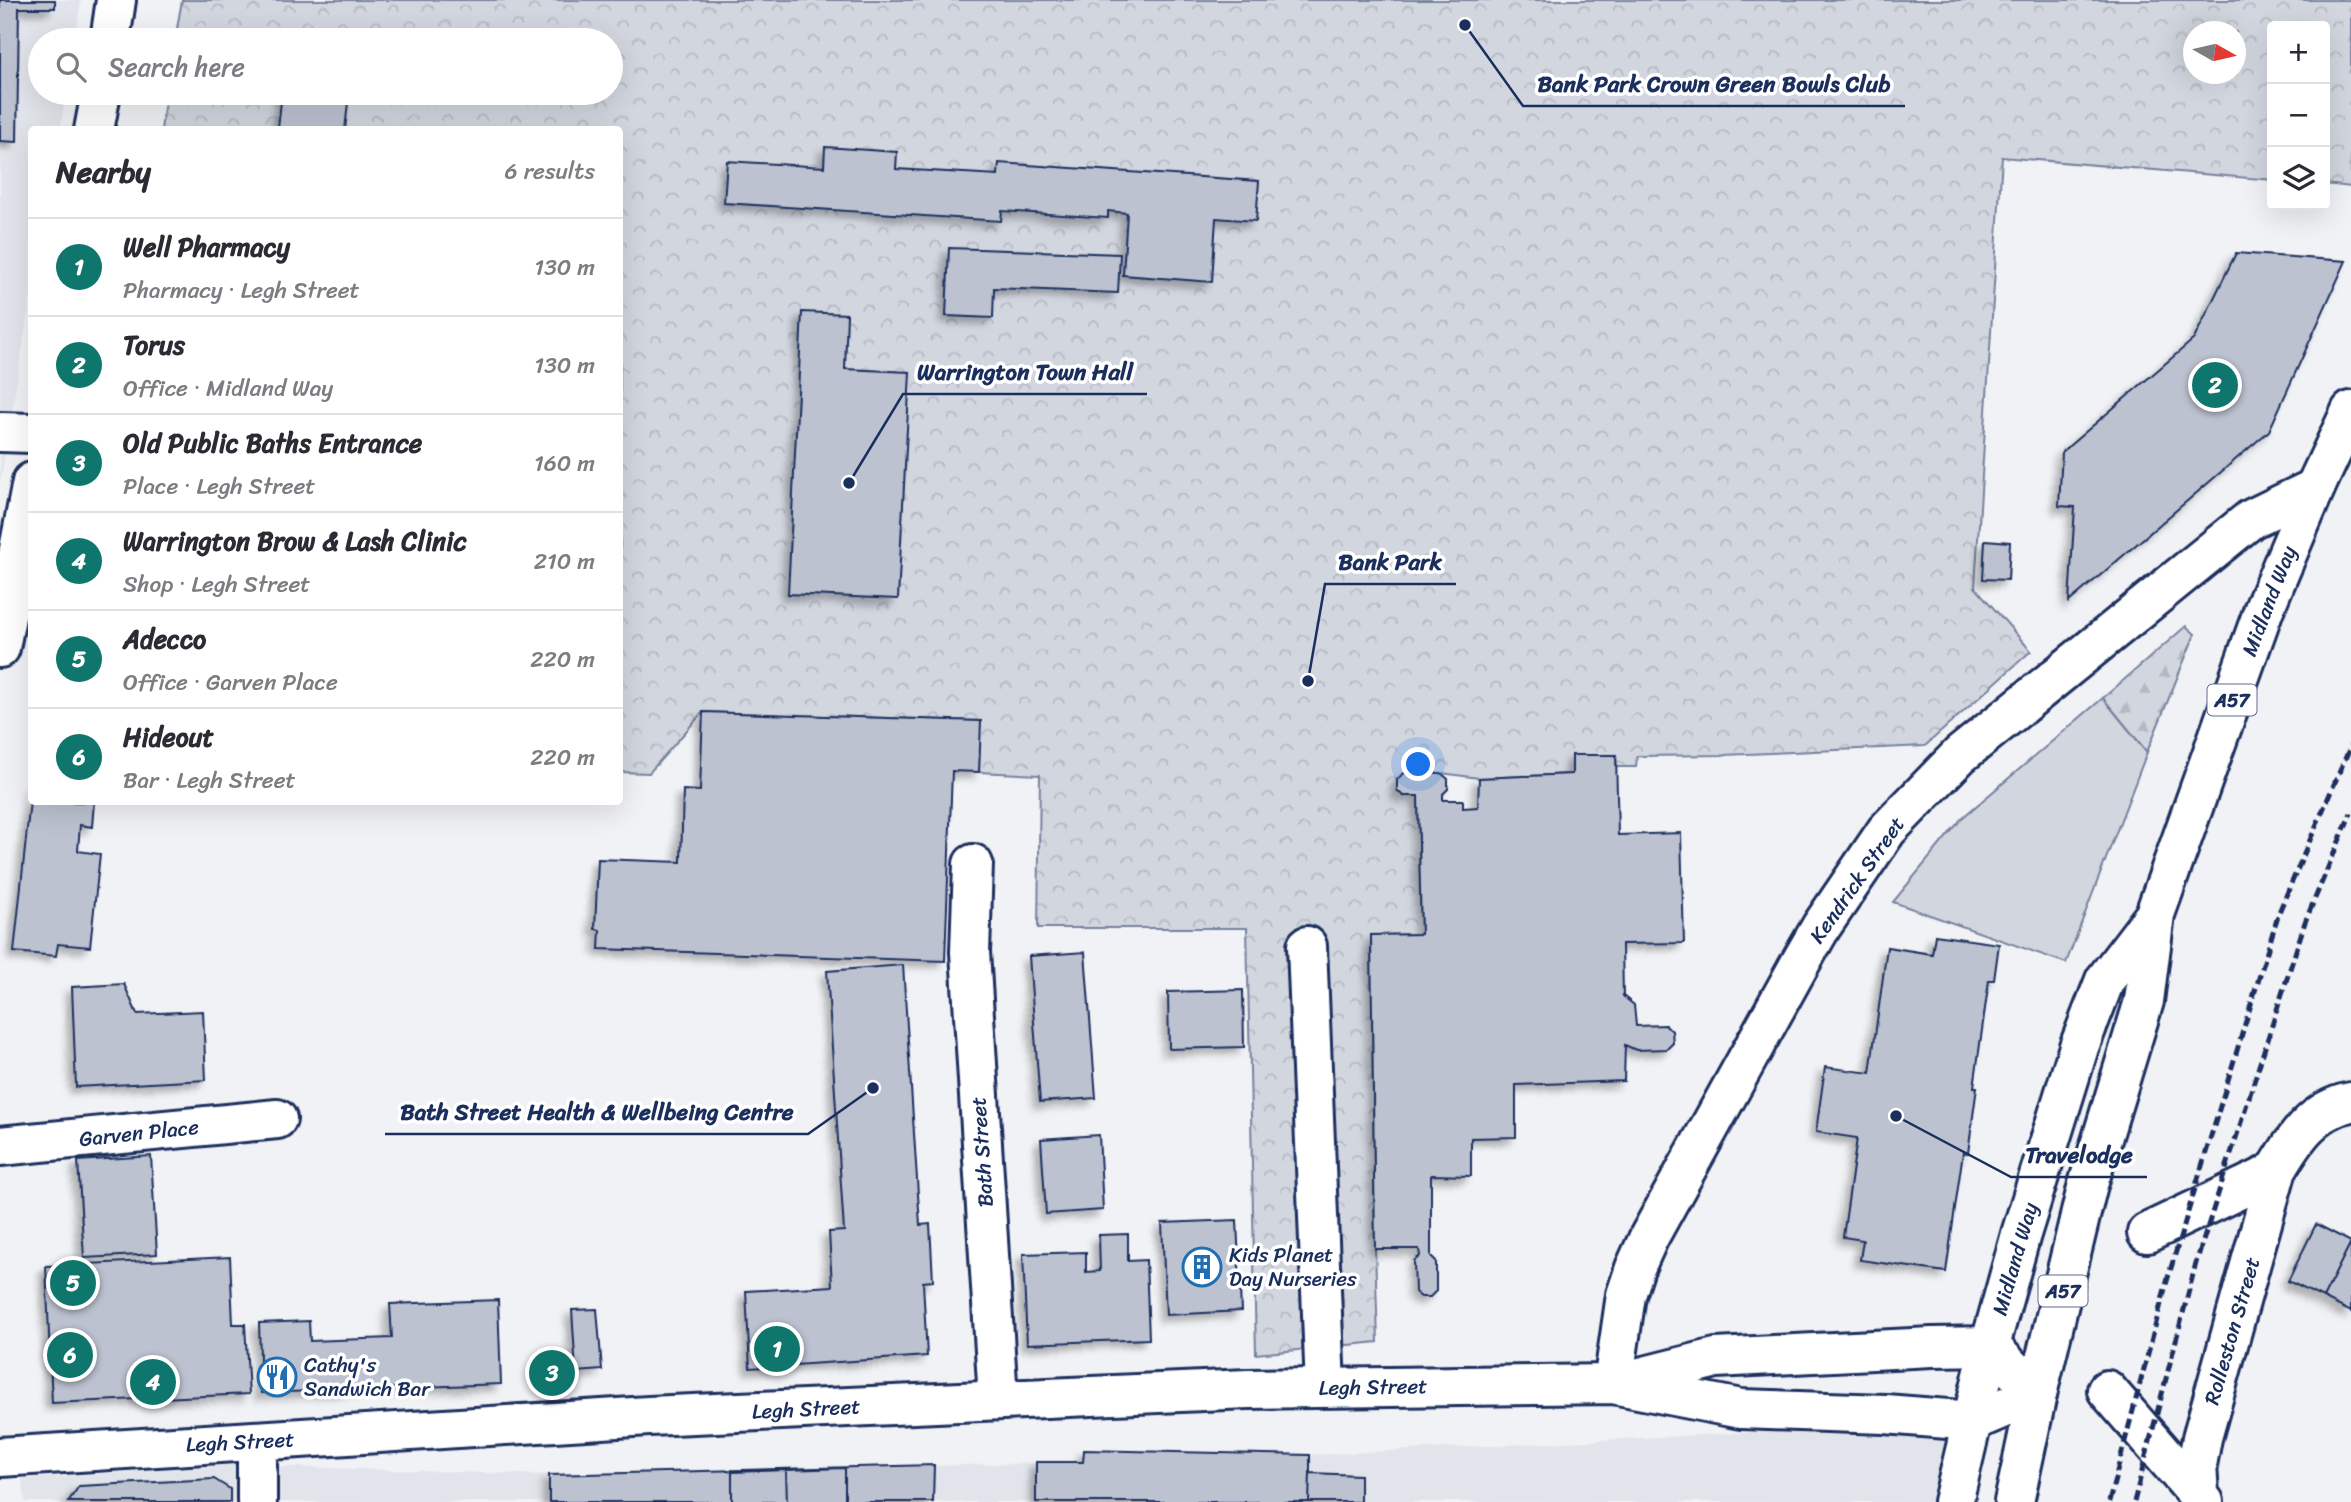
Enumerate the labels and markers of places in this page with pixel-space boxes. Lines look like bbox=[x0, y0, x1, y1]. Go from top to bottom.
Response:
callout: Bank Park Crown Green Bowls Club bbox=[1523, 62, 1905, 106]
callout: Warrington Town Hall bbox=[903, 350, 1147, 394]
pin: 2 bbox=[2192, 359, 2238, 411]
callout: Bank Park bbox=[1325, 540, 1456, 584]
callout: Bath Street Health & Wellbeing Centre bbox=[385, 1090, 808, 1134]
callout: Travelodge bbox=[2011, 1133, 2147, 1177]
place label: Kids Planet Day Nurseries bbox=[1229, 1236, 1357, 1298]
building icon: Kids Planet Day Nurseries bbox=[1181, 1246, 1223, 1288]
pin: 5 bbox=[50, 1257, 96, 1309]
pin: 1 bbox=[754, 1323, 800, 1375]
pin: 6 bbox=[47, 1329, 93, 1381]
place label: Cathy's Sandwich Bar bbox=[304, 1346, 431, 1408]
pin: 3 bbox=[529, 1347, 575, 1399]
pin: 4 bbox=[130, 1356, 176, 1408]
restaurant icon: Cathy's Sandwich Bar bbox=[256, 1356, 298, 1398]

